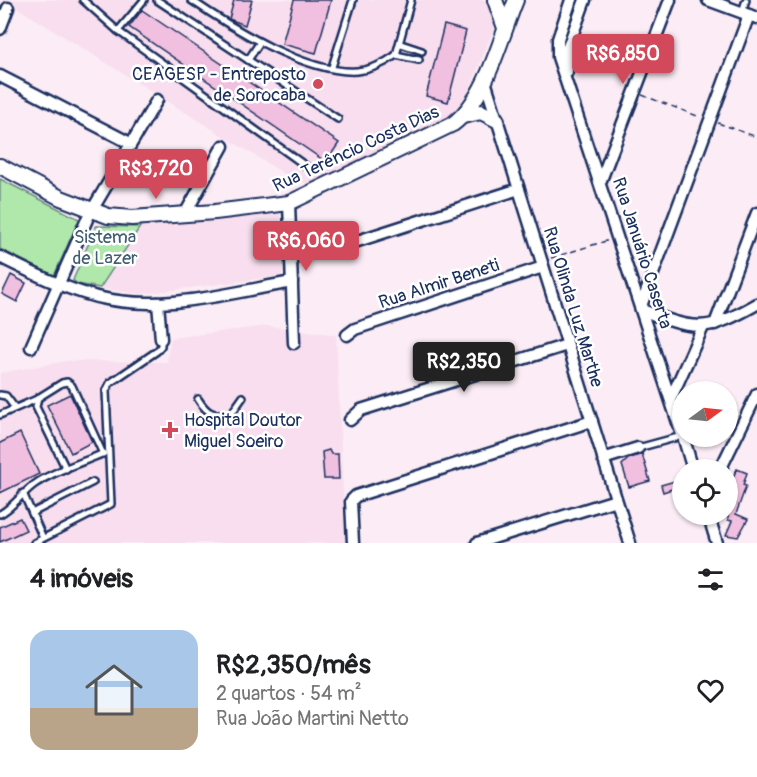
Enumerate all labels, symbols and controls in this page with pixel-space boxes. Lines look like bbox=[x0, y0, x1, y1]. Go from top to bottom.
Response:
pin: R$6,850 bbox=[568, 34, 678, 85]
text: R$6,850 bbox=[586, 41, 660, 66]
place label: CEAGESP - Entreposto de Sorocaba bbox=[132, 63, 306, 107]
marker: CEAGESP - Entreposto de Sorocaba bbox=[311, 77, 325, 91]
street label: Rua Terêncio Costa Dias bbox=[269, 100, 443, 198]
pin: R$3,720 bbox=[101, 149, 211, 200]
text: R$3,720 bbox=[119, 156, 193, 181]
street label: Rua Januário Caserta bbox=[607, 175, 677, 331]
pin: R$6,060 bbox=[251, 221, 361, 272]
street label: Rua Olinda Luz Marthe bbox=[538, 224, 608, 390]
park label: Sistema de Lazer bbox=[73, 226, 138, 270]
text: R$6,060 bbox=[267, 228, 345, 253]
street label: Rua Almir Beneti bbox=[376, 254, 502, 314]
pin: R$2,350 bbox=[409, 342, 519, 393]
text: R$2,350 bbox=[427, 349, 501, 374]
north arrow bbox=[672, 381, 738, 447]
map controls bbox=[672, 381, 738, 525]
place label: Hospital Doutor Miguel Soeiro bbox=[184, 409, 303, 453]
marker: Hospital Doutor Miguel Soeiro bbox=[161, 421, 179, 439]
button: locate bbox=[672, 459, 738, 525]
text: 4 imóveis bbox=[30, 563, 133, 595]
icon: filters bbox=[694, 563, 727, 596]
text: R$2,350/mês bbox=[216, 649, 371, 681]
icon: home bbox=[78, 654, 150, 726]
icon: heart bbox=[694, 674, 727, 707]
text: 2 quartos · 54 m² bbox=[216, 681, 362, 706]
text: Rua João Martini Netto bbox=[216, 706, 409, 731]

